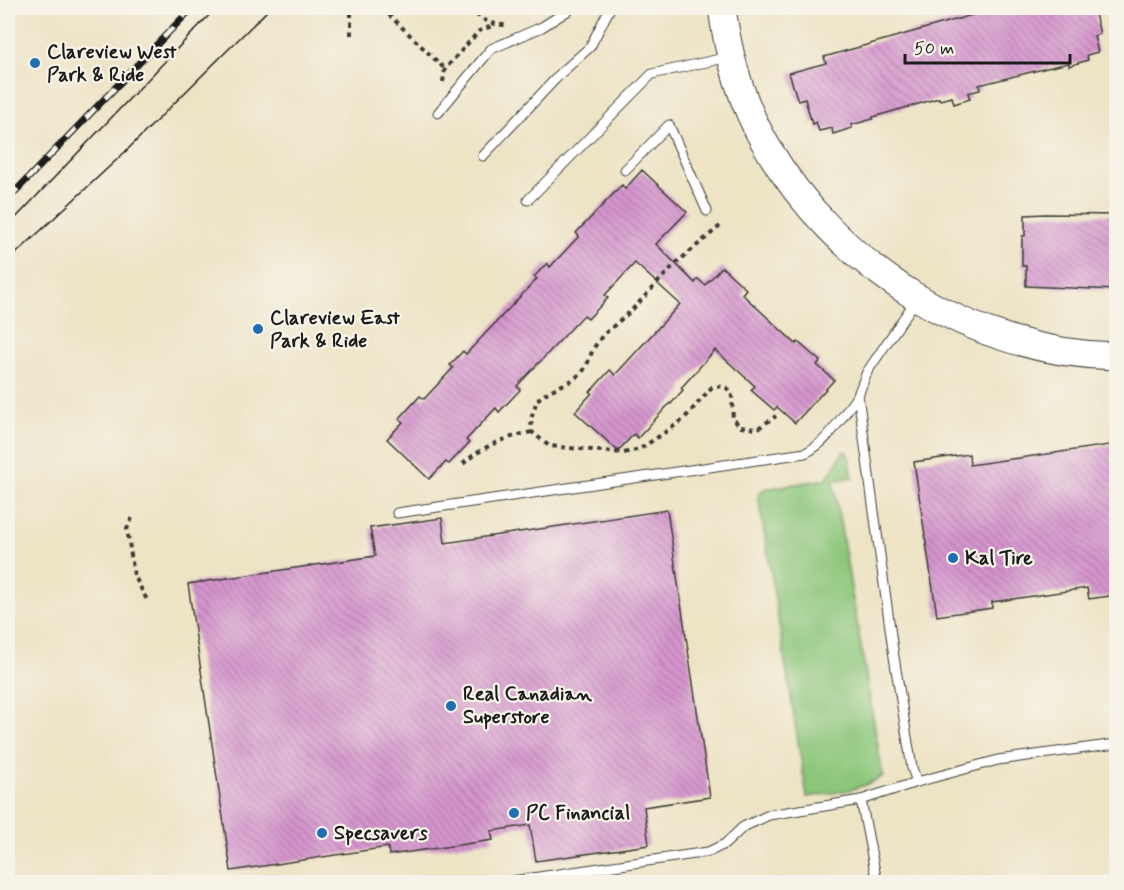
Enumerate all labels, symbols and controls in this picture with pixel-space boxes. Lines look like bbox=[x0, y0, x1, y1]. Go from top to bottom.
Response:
scale bar bbox=[905, 27, 1070, 65]
text: 50 m bbox=[914, 37, 954, 61]
place label: Clareview West Park & Ride bbox=[47, 39, 177, 89]
marker: Clareview West Park & Ride bbox=[28, 56, 42, 70]
place label: Clareview East Park & Ride bbox=[270, 305, 400, 355]
marker: Clareview East Park & Ride bbox=[251, 322, 265, 336]
place label: Kal Tire bbox=[965, 545, 1033, 572]
marker: Kal Tire bbox=[946, 551, 960, 565]
place label: Real Canadian Superstore bbox=[463, 681, 592, 731]
marker: Real Canadian Superstore bbox=[444, 699, 458, 713]
place label: PC Financial bbox=[526, 800, 630, 827]
marker: PC Financial bbox=[507, 806, 521, 820]
place label: Specsavers bbox=[334, 820, 428, 847]
marker: Specsavers bbox=[315, 826, 329, 840]

